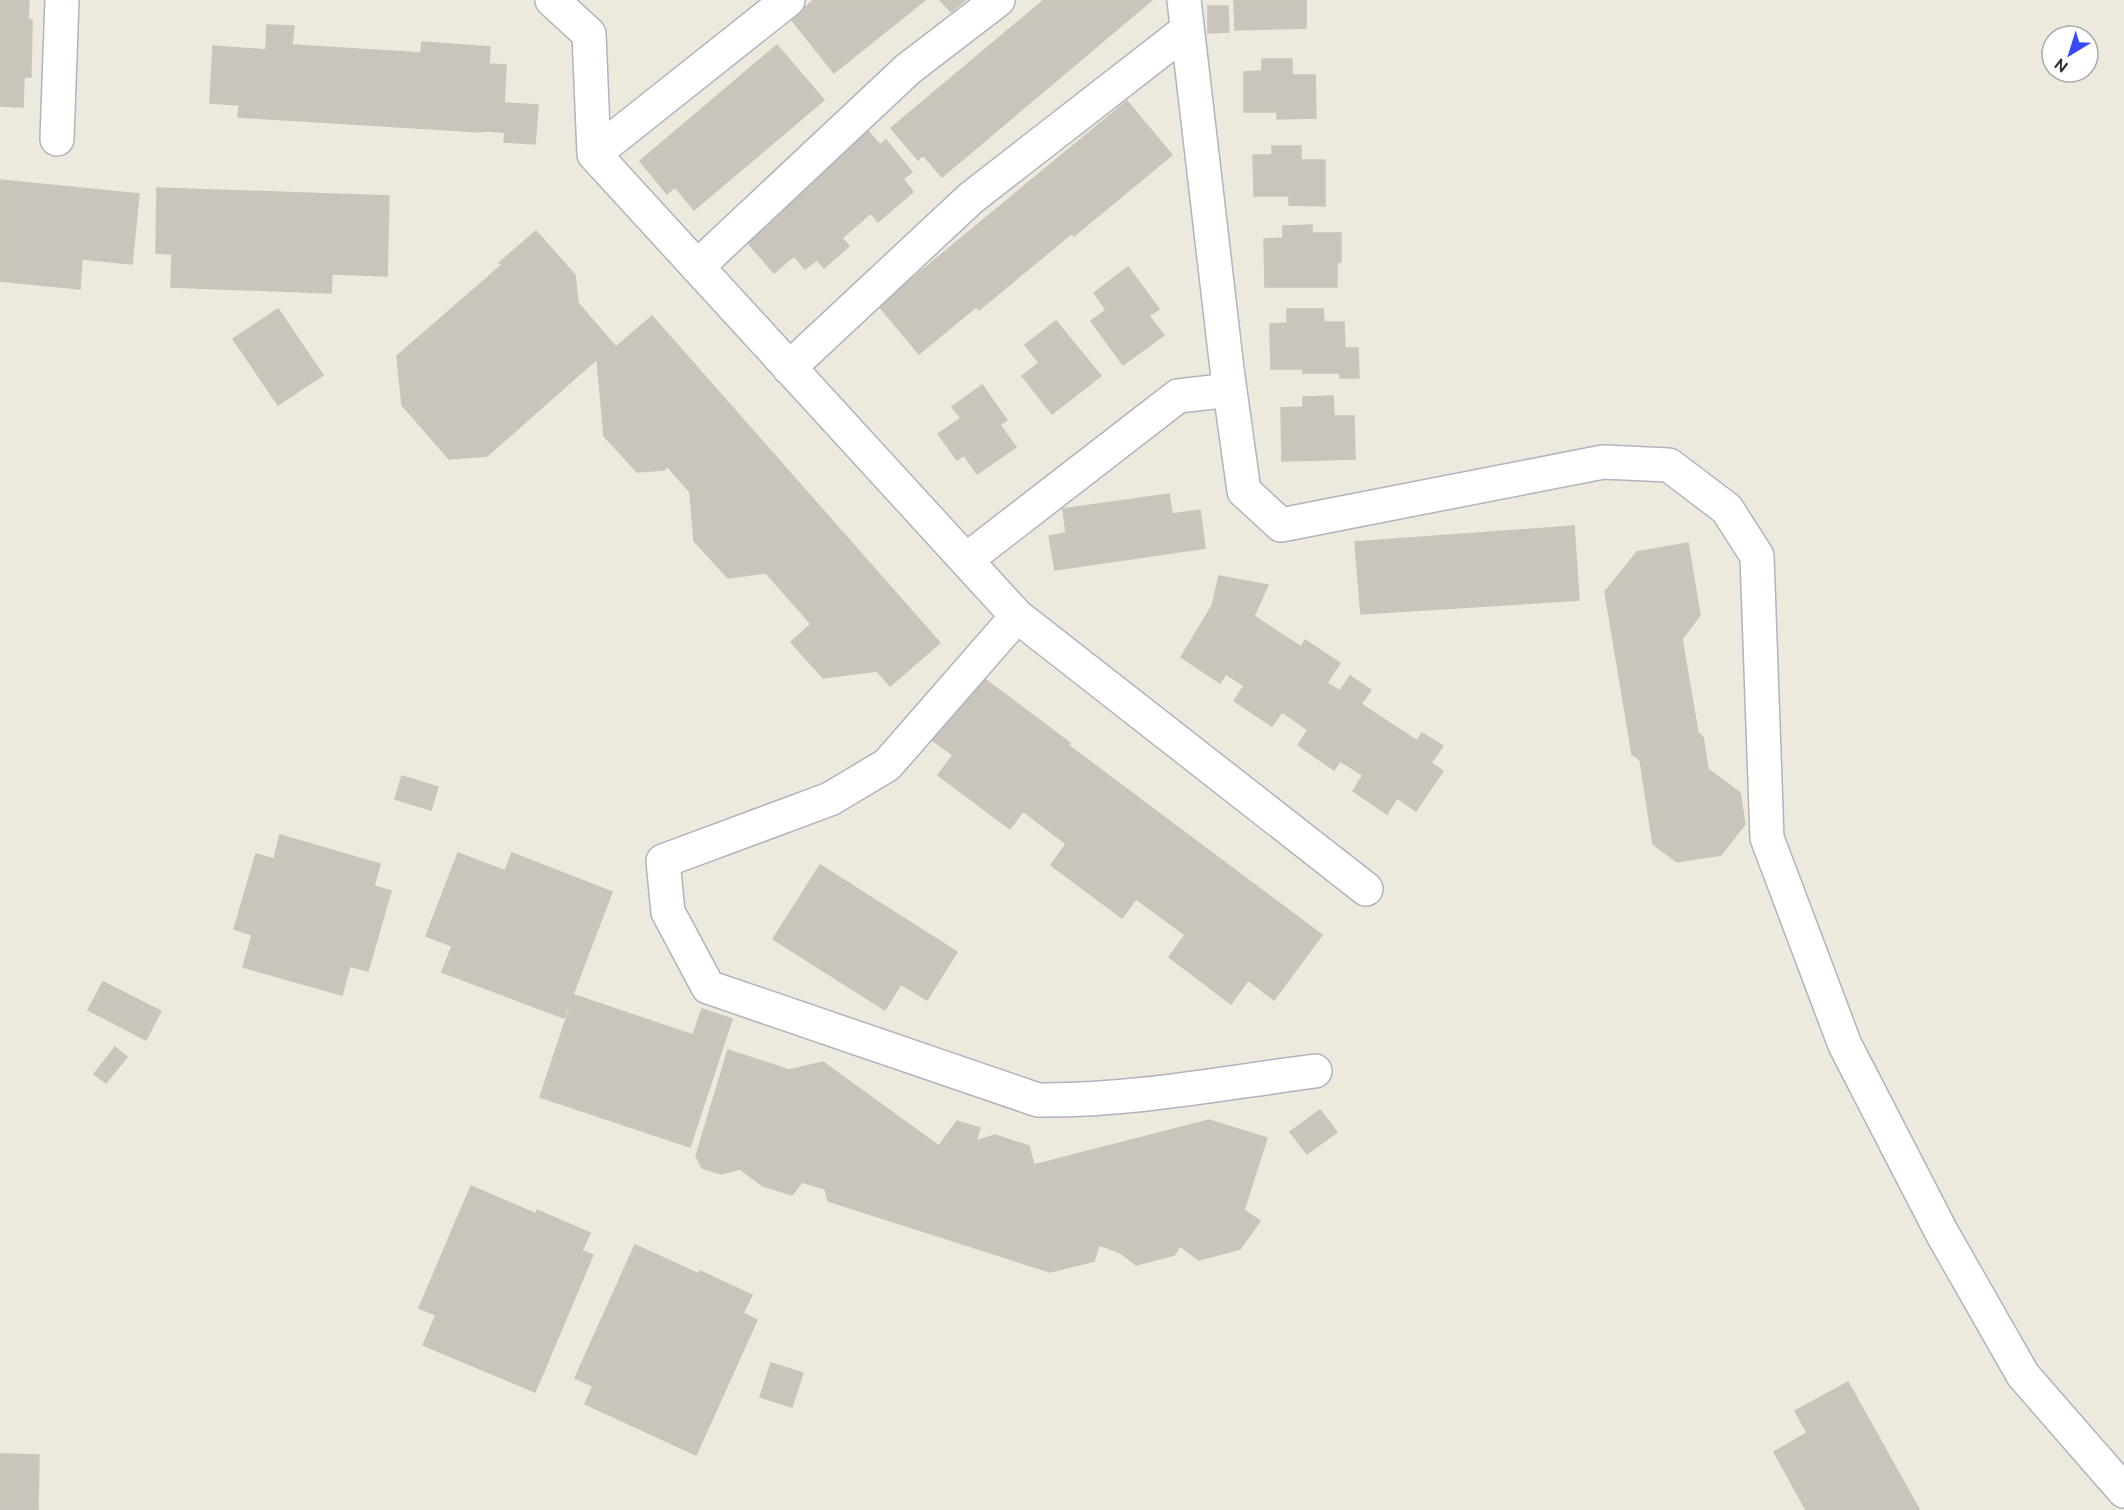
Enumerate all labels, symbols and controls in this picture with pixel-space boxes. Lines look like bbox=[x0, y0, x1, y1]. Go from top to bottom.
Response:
north arrow bbox=[2040, 24, 2100, 84]
text: N bbox=[2051, 55, 2071, 77]

